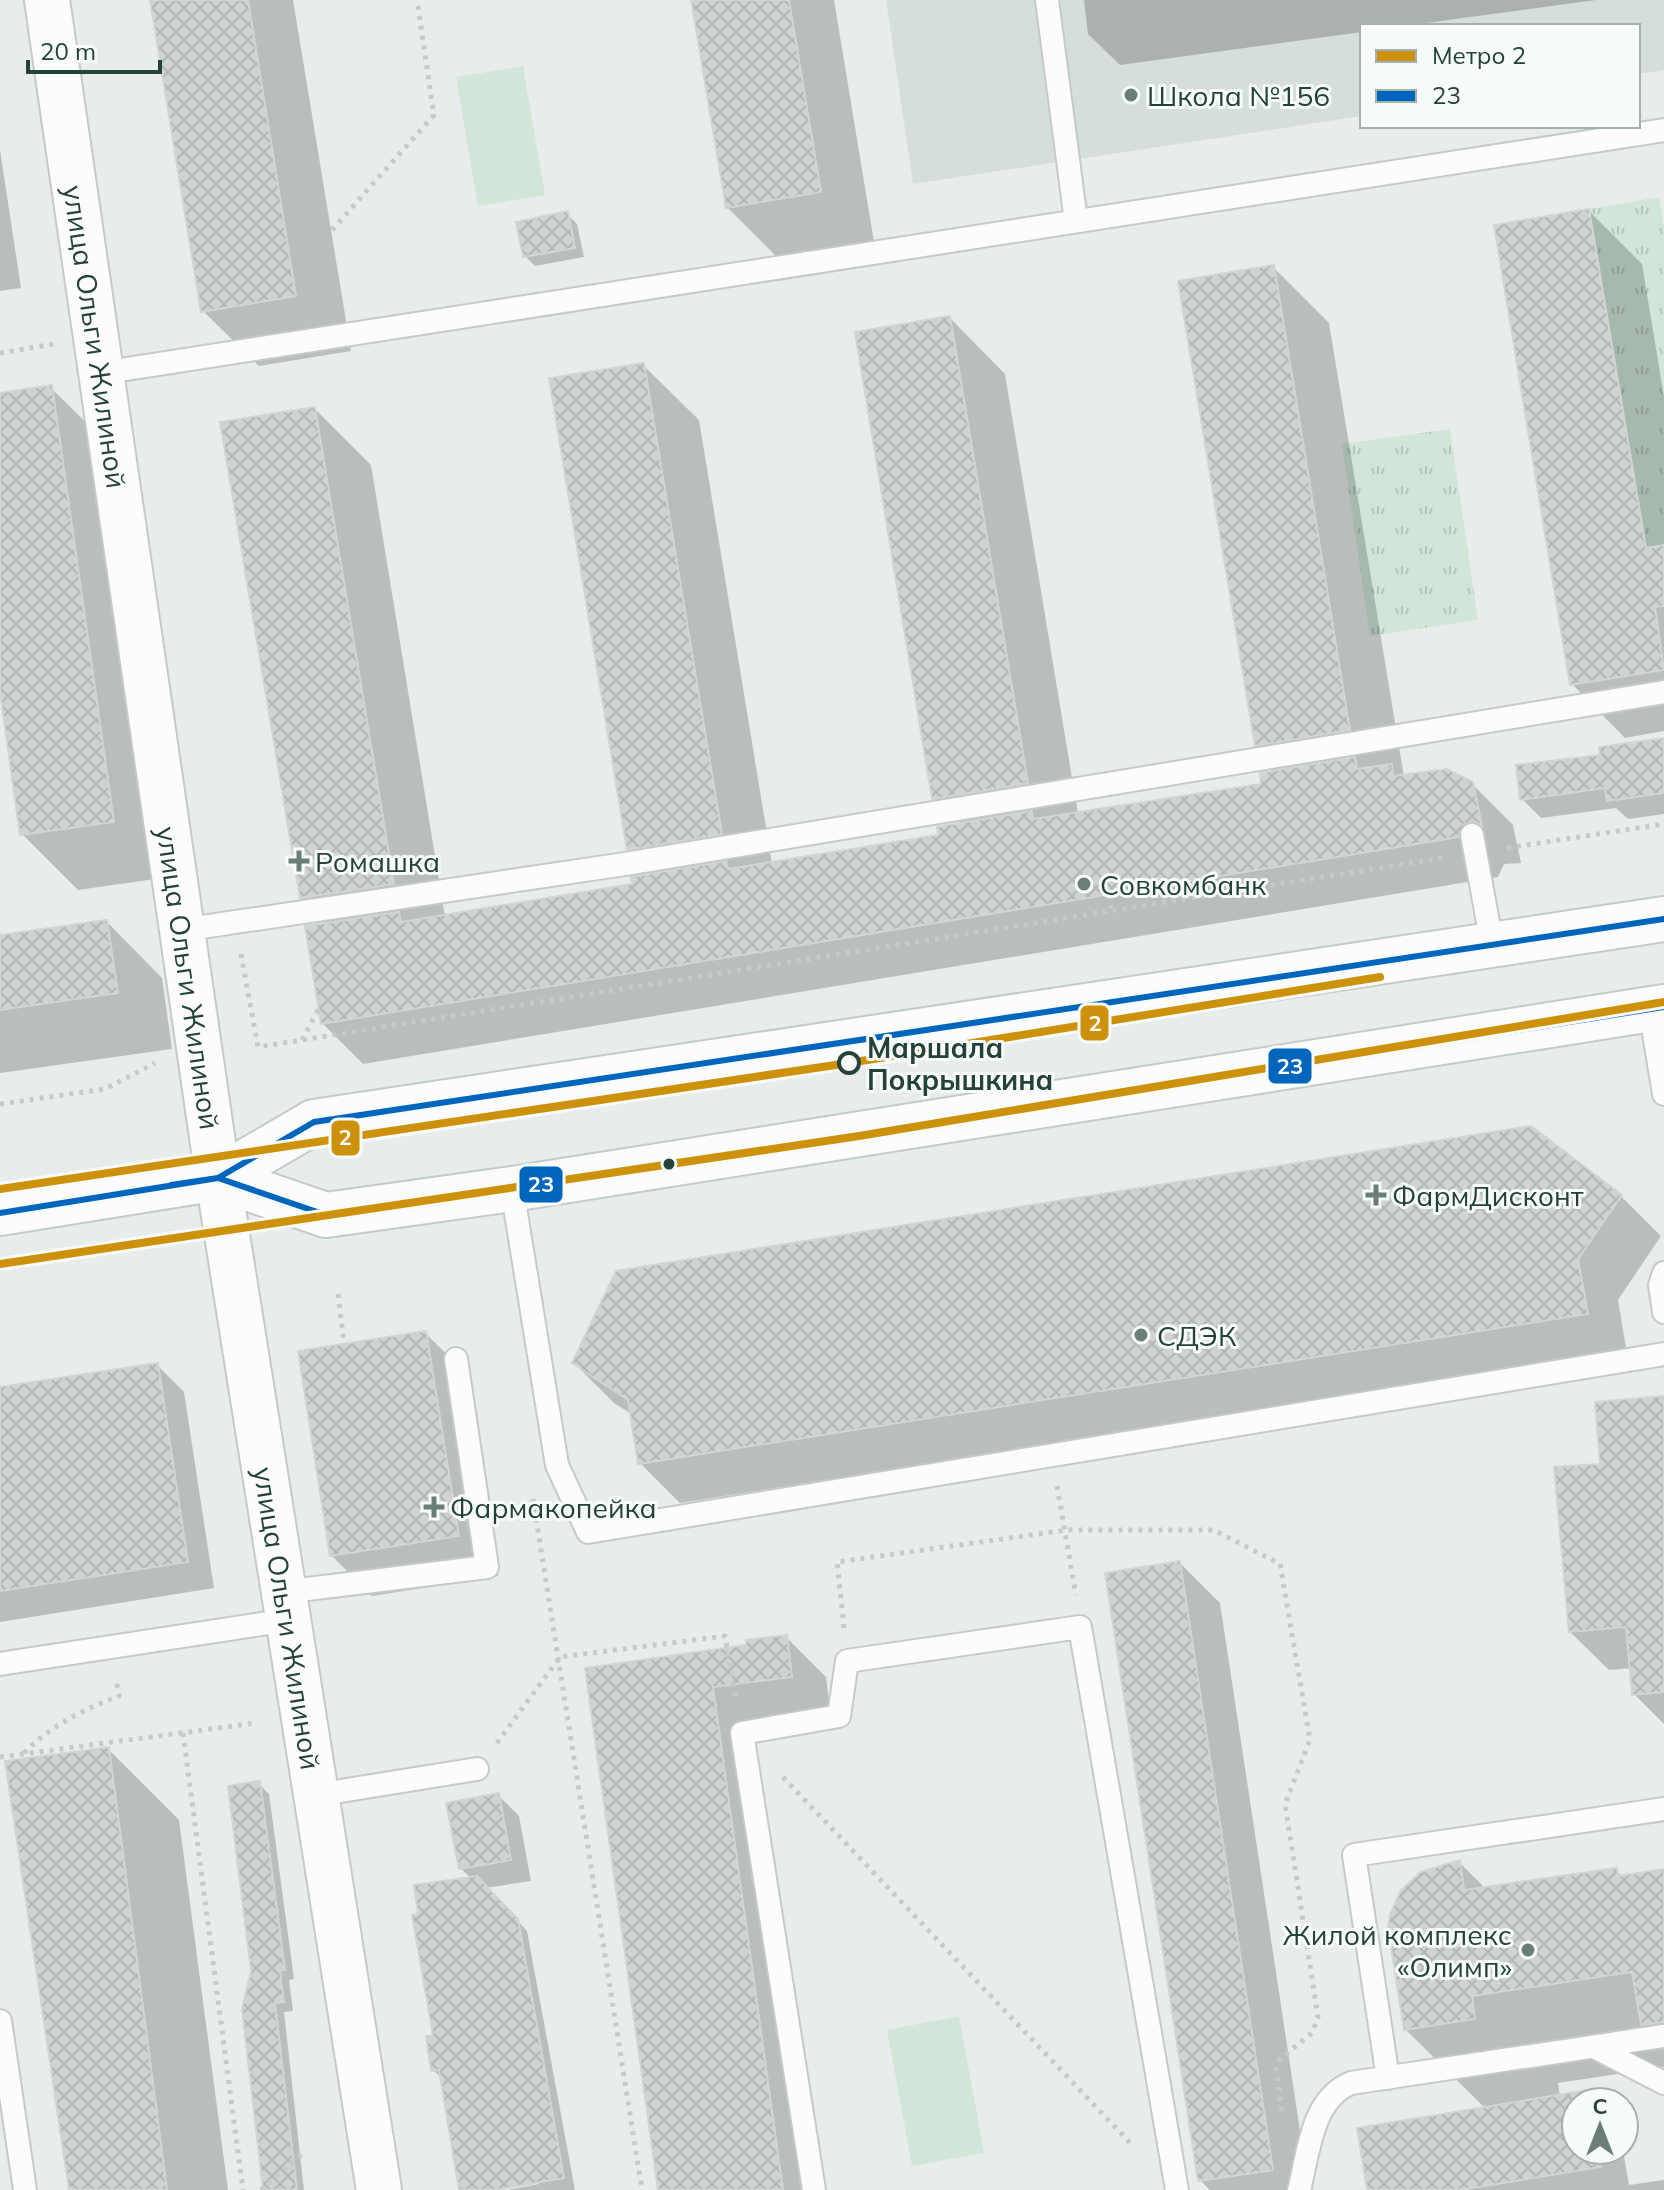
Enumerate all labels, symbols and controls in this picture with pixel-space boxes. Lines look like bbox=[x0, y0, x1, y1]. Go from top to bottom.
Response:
scale bar bbox=[28, 24, 160, 74]
legend bbox=[1360, 24, 1640, 128]
text: 20 m bbox=[40, 36, 96, 66]
text: Метро 2 bbox=[1432, 40, 1526, 70]
place label: Школа №156 bbox=[1147, 78, 1330, 113]
text: 23 bbox=[1432, 80, 1461, 110]
marker: Школа №156 bbox=[1122, 86, 1140, 104]
street label: улица Ольги Жилиной bbox=[57, 183, 135, 490]
street label: улица Ольги Жилиной bbox=[150, 824, 228, 1132]
place label: Ромашка bbox=[315, 844, 440, 879]
marker: Ромашка bbox=[290, 852, 308, 870]
place label: Совкомбанк bbox=[1100, 867, 1267, 902]
marker: Совкомбанк bbox=[1075, 875, 1093, 893]
line badge: 2 bbox=[1079, 1004, 1110, 1042]
text: 2 bbox=[1088, 1009, 1102, 1037]
place label: Маршала Покрышкина bbox=[867, 1030, 1053, 1097]
line badge: 23 bbox=[1267, 1047, 1313, 1085]
marker: Маршала Покрышкина bbox=[838, 1052, 860, 1074]
text: 23 bbox=[1277, 1052, 1303, 1080]
line badge: 2 bbox=[330, 1119, 361, 1157]
text: 2 bbox=[338, 1123, 352, 1151]
unlabelled marker bbox=[661, 1156, 677, 1172]
line badge: 23 bbox=[518, 1165, 564, 1204]
text: 23 bbox=[528, 1170, 554, 1198]
place label: ФармДисконт bbox=[1392, 1178, 1584, 1213]
marker: ФармДисконт bbox=[1367, 1186, 1385, 1204]
place label: СДЭК bbox=[1157, 1318, 1237, 1353]
marker: СДЭК bbox=[1132, 1326, 1150, 1344]
street label: улица Ольги Жилиной bbox=[247, 1464, 329, 1772]
place label: Фармакопейка bbox=[450, 1490, 657, 1525]
marker: Фармакопейка bbox=[425, 1498, 443, 1516]
place label: Жилой комплекс «Олимп» bbox=[1283, 1917, 1512, 1984]
marker: Жилой комплекс «Олимп» bbox=[1519, 1941, 1537, 1959]
north arrow bbox=[1560, 2086, 1640, 2166]
text: С bbox=[1592, 2092, 1608, 2120]

